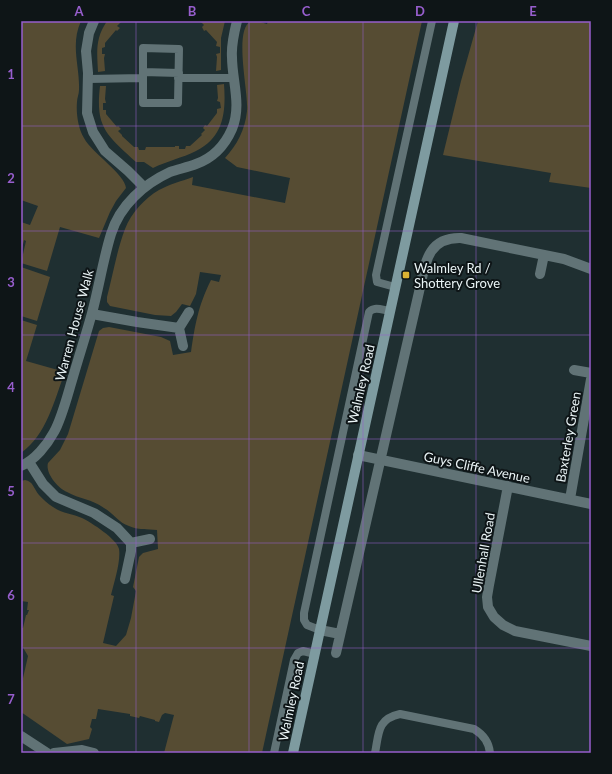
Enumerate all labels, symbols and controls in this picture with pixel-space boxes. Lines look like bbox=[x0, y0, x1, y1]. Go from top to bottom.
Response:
text: A bbox=[73, 3, 84, 19]
text: B bbox=[188, 3, 197, 19]
text: C bbox=[302, 3, 311, 19]
text: D bbox=[415, 3, 425, 19]
text: E bbox=[529, 3, 537, 19]
text: 1 bbox=[7, 66, 15, 82]
text: 2 bbox=[7, 170, 15, 186]
place label: Walmley Rd / Shottery Grove bbox=[414, 260, 500, 291]
street label: Warren House Walk bbox=[51, 267, 97, 382]
marker: Walmley Rd / Shottery Grove bbox=[401, 270, 411, 280]
text: 3 bbox=[7, 274, 15, 290]
street label: Walmley Road bbox=[344, 343, 378, 425]
text: 4 bbox=[7, 379, 15, 395]
street label: Baxterley Green bbox=[552, 390, 584, 484]
street label: Guys Cliffe Avenue bbox=[422, 448, 532, 486]
text: 5 bbox=[7, 483, 15, 499]
street label: Ullenhall Road bbox=[468, 511, 498, 595]
text: 6 bbox=[7, 587, 15, 603]
street label: Walmley Road bbox=[275, 660, 307, 742]
text: 7 bbox=[7, 691, 15, 707]

